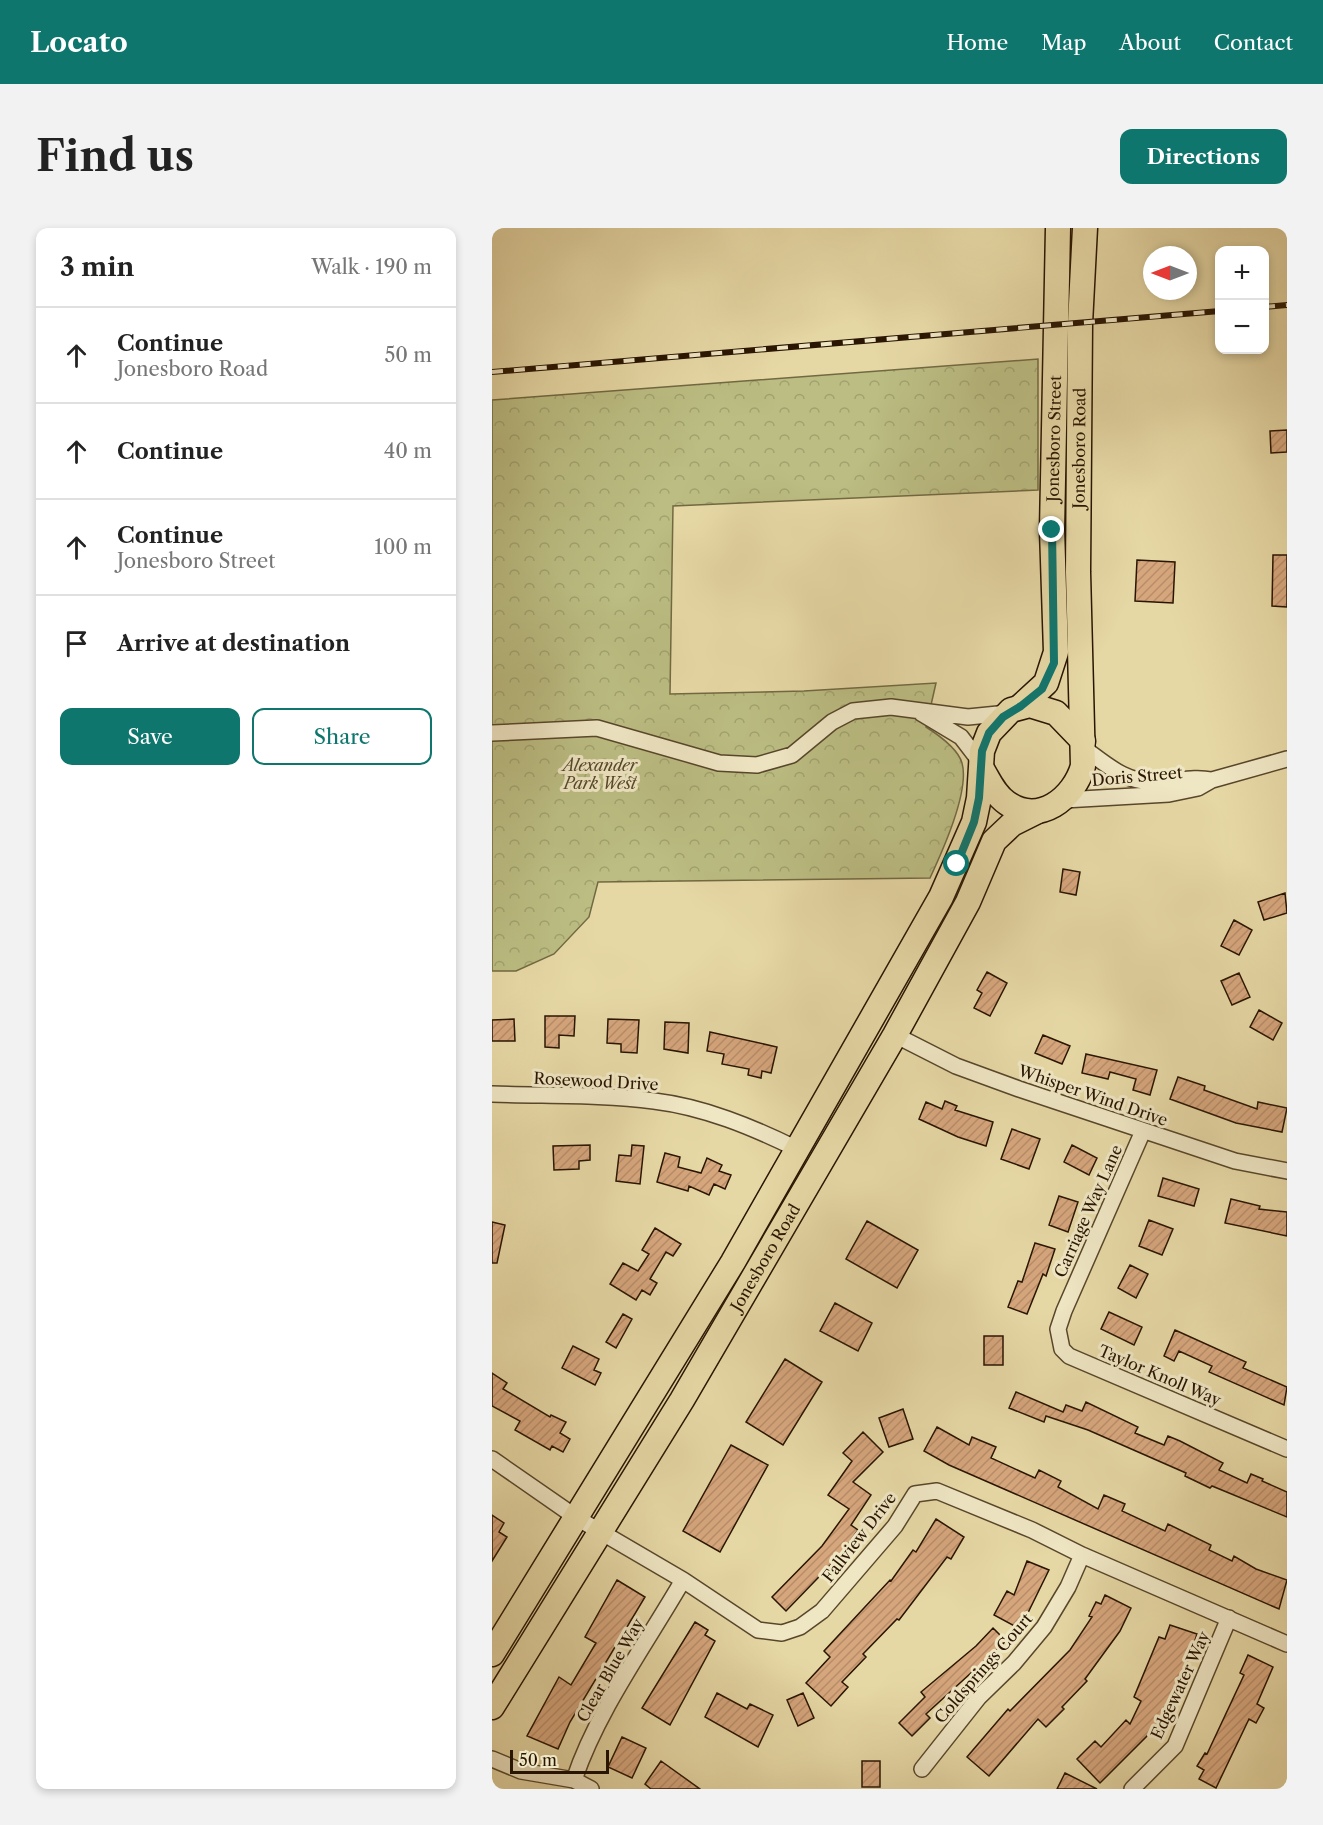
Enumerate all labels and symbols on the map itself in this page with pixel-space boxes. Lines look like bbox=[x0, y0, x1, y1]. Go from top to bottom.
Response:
north arrow bbox=[1143, 246, 1197, 300]
street label: Jonesboro Street bbox=[1042, 375, 1065, 505]
street label: Jonesboro Road bbox=[1068, 387, 1089, 512]
route end bbox=[1038, 516, 1064, 542]
park label: Alexander Park West bbox=[560, 755, 639, 793]
street label: Doris Street bbox=[1091, 762, 1184, 790]
route start bbox=[943, 850, 969, 876]
street label: Whisper Wind Drive bbox=[1015, 1060, 1170, 1130]
street label: Rosewood Drive bbox=[533, 1068, 659, 1094]
street label: Carriage Way Lane bbox=[1050, 1141, 1126, 1281]
street label: Jonesboro Road bbox=[725, 1200, 804, 1317]
street label: Taylor Knoll Way bbox=[1096, 1340, 1225, 1410]
street label: Fallview Drive bbox=[818, 1488, 900, 1586]
street label: Coldsprings Court bbox=[930, 1609, 1036, 1727]
street label: Clear Blue Way bbox=[572, 1614, 648, 1725]
street label: Edgewater Way bbox=[1146, 1627, 1214, 1742]
scale bar bbox=[510, 1747, 609, 1774]

